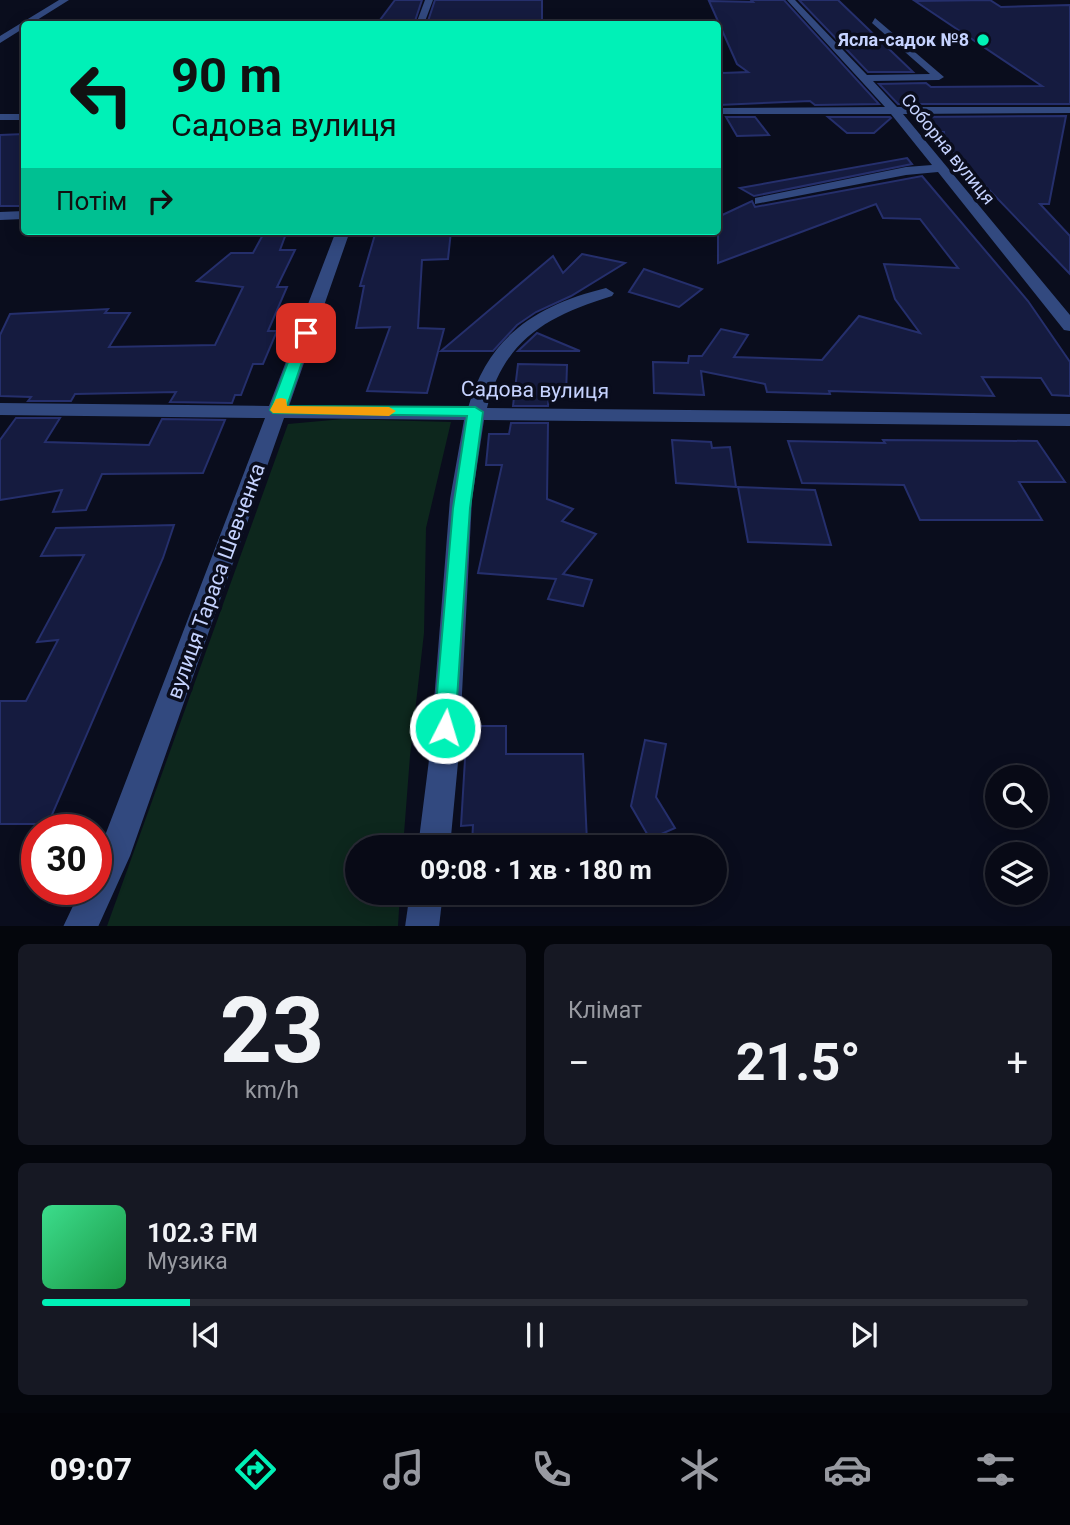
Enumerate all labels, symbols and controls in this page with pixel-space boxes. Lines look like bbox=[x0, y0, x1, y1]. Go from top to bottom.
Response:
place label: Ясла-садок №8 bbox=[837, 29, 969, 50]
marker: Ясла-садок №8 bbox=[975, 32, 991, 48]
text: 90 m bbox=[171, 47, 282, 104]
icon: left bbox=[56, 49, 147, 140]
street label: Соборна вулиця bbox=[897, 89, 1000, 208]
text: Садова вулиця bbox=[171, 106, 397, 144]
icon: right bbox=[141, 182, 179, 220]
text: Потім bbox=[56, 186, 127, 216]
pin bbox=[276, 303, 336, 363]
icon: arrive bbox=[287, 314, 325, 352]
street label: Садова вулиця bbox=[461, 377, 609, 403]
street label: вулиця Тараса Шевченка bbox=[162, 460, 270, 702]
position arrow bbox=[408, 691, 482, 765]
map controls bbox=[985, 765, 1048, 905]
button: search bbox=[985, 765, 1048, 828]
speed limit sign: 30 bbox=[21, 814, 112, 905]
button: layers bbox=[985, 842, 1048, 905]
text: 09:08 · 1 хв · 180 m bbox=[420, 855, 652, 885]
text: 23 bbox=[220, 978, 324, 1084]
text: Клімат bbox=[568, 997, 642, 1024]
text: 21.5° bbox=[736, 1032, 861, 1093]
text: − bbox=[568, 1041, 590, 1085]
text: + bbox=[1006, 1041, 1028, 1085]
text: km/h bbox=[245, 1077, 299, 1104]
text: 102.3 FM bbox=[147, 1218, 258, 1248]
text: Музика bbox=[147, 1248, 228, 1275]
icon: previous bbox=[187, 1316, 225, 1354]
icon: pause bbox=[516, 1316, 554, 1354]
icon: next bbox=[845, 1316, 883, 1354]
icon: directions bbox=[231, 1445, 280, 1494]
icon: music bbox=[379, 1445, 428, 1494]
icon: phone bbox=[527, 1445, 576, 1494]
icon: climate bbox=[675, 1445, 724, 1494]
icon: car bbox=[823, 1445, 872, 1494]
icon: filters bbox=[971, 1445, 1020, 1494]
text: 09:07 bbox=[50, 1450, 132, 1488]

